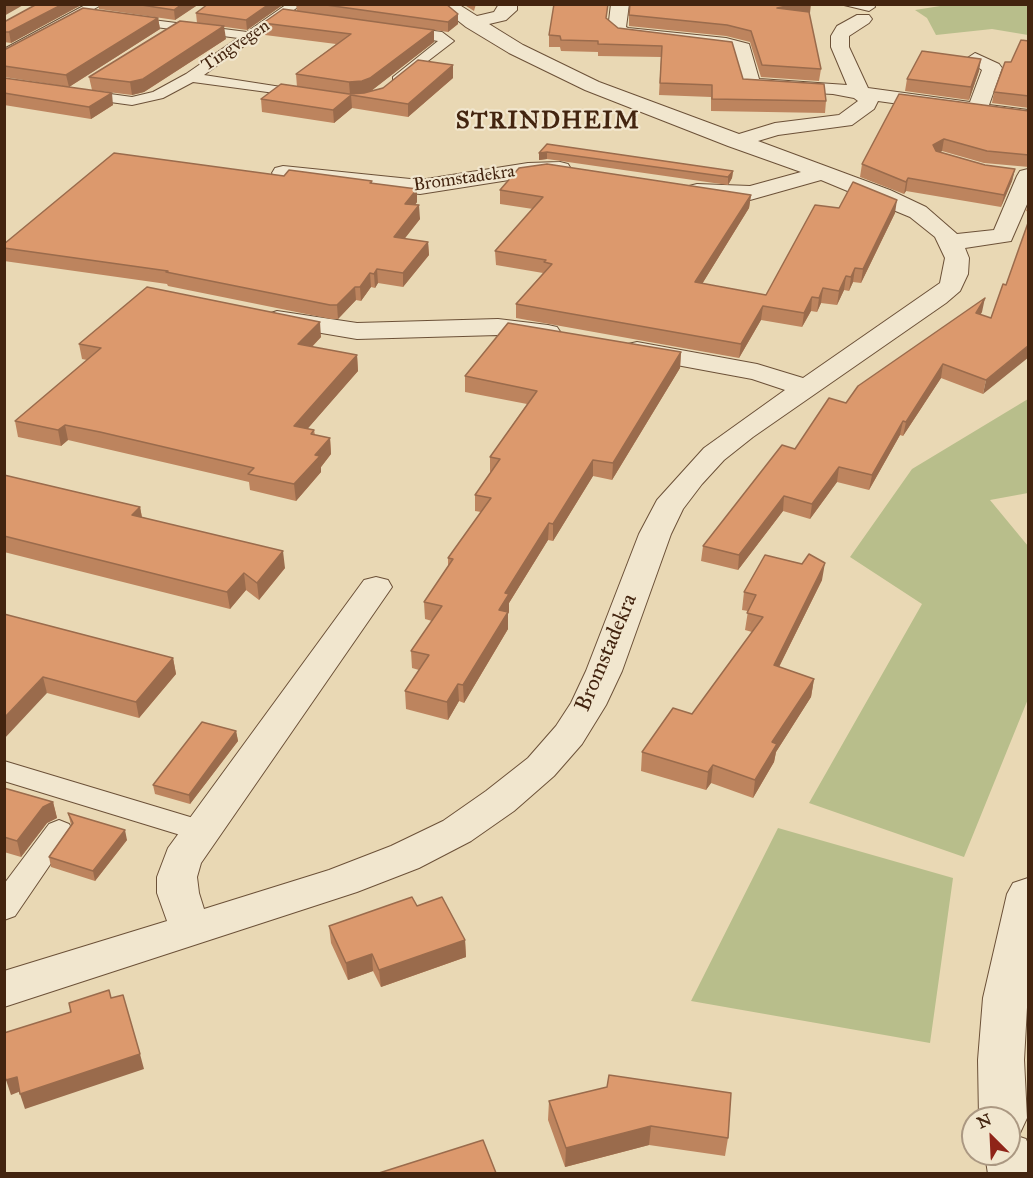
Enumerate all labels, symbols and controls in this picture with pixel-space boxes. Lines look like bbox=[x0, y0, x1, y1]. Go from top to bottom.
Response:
street label: Tingvegen bbox=[198, 15, 274, 77]
district label: STRINDHEIM bbox=[456, 108, 640, 136]
street label: Bromstadekra bbox=[412, 161, 516, 197]
street label: Bromstadekra bbox=[570, 590, 644, 716]
north arrow bbox=[961, 1106, 1021, 1166]
text: N bbox=[974, 1109, 994, 1132]

